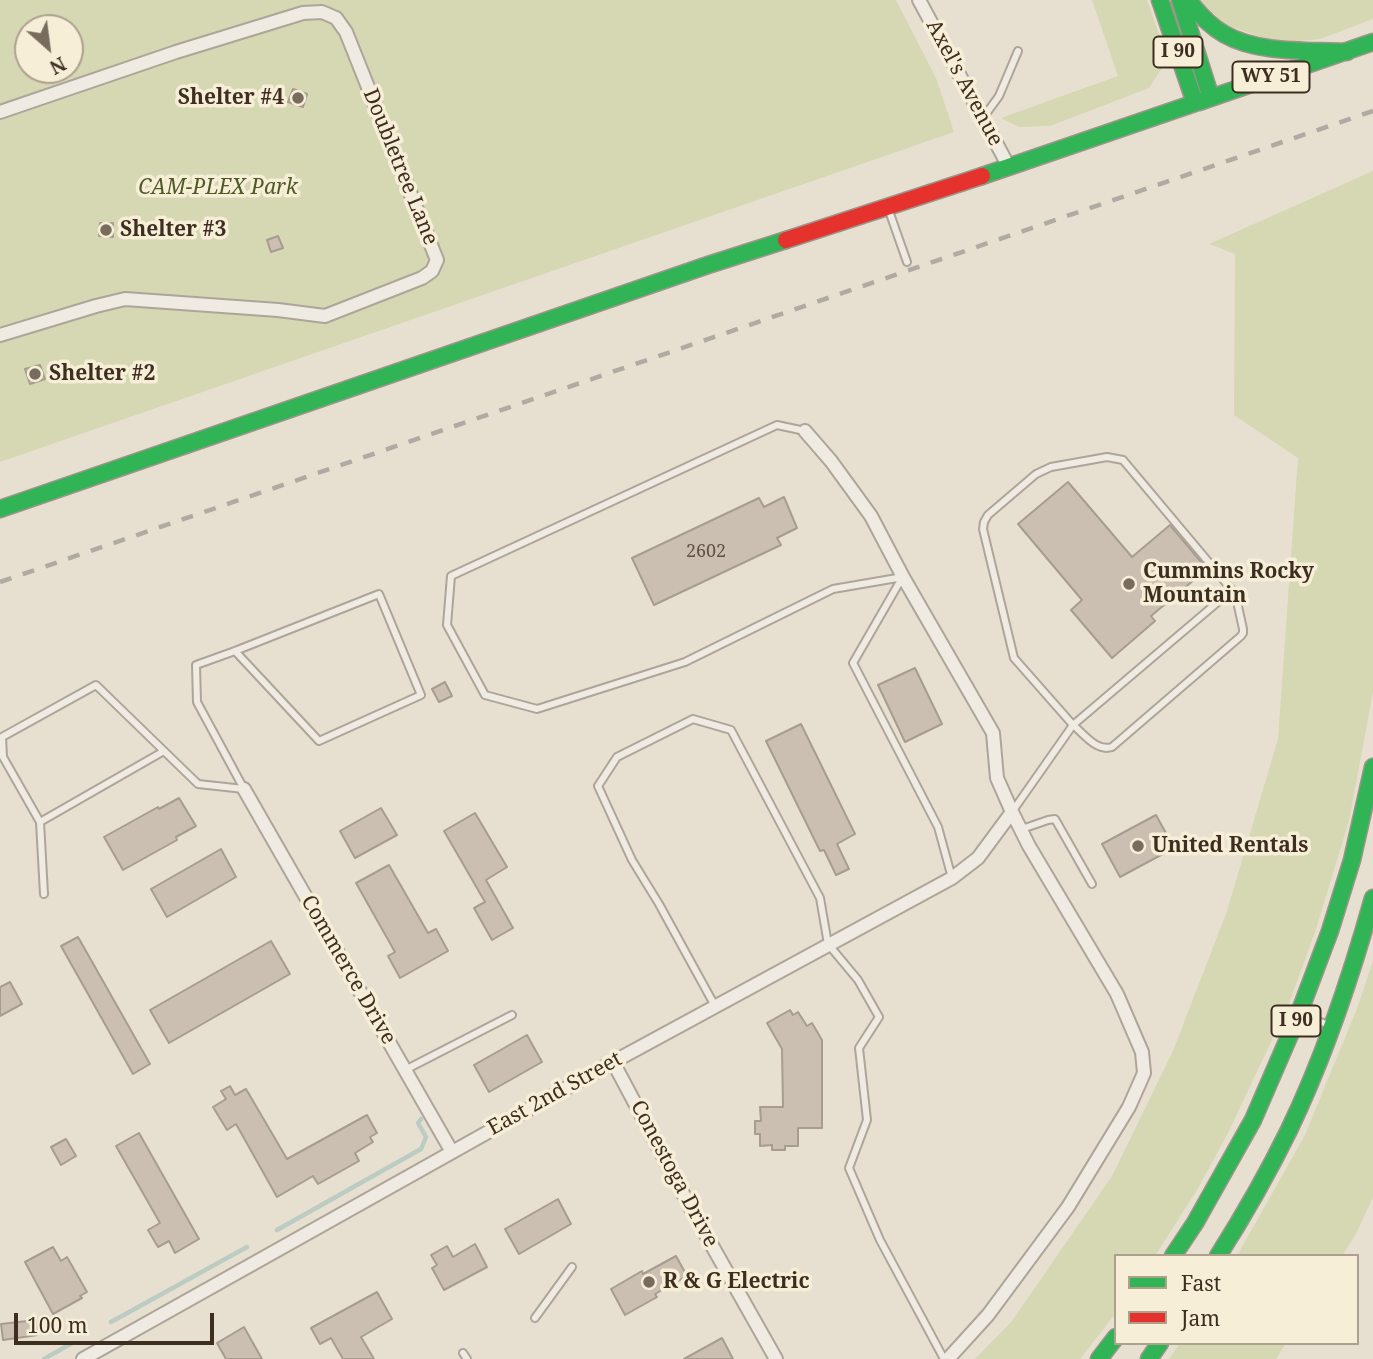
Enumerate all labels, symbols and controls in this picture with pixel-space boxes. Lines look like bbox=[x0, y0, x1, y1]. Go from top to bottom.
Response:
north arrow bbox=[14, 14, 84, 84]
street label: Axel's Avenue bbox=[920, 16, 1008, 150]
road number: I 90 bbox=[1154, 36, 1202, 68]
text: N bbox=[45, 51, 71, 81]
road number: WY 51 bbox=[1232, 61, 1310, 92]
place label: Shelter #4 bbox=[178, 85, 284, 111]
street label: Doubletree Lane bbox=[357, 85, 443, 249]
marker: Shelter #4 bbox=[290, 90, 306, 106]
park label: CAM-PLEX Park bbox=[138, 175, 298, 201]
place label: Shelter #3 bbox=[120, 217, 226, 243]
marker: Shelter #3 bbox=[98, 222, 114, 238]
place label: Shelter #2 bbox=[49, 361, 155, 387]
marker: Shelter #2 bbox=[27, 366, 43, 382]
house number: 2602 bbox=[686, 541, 726, 563]
place label: Cummins Rocky Mountain bbox=[1143, 559, 1314, 609]
marker: Cummins Rocky Mountain bbox=[1121, 576, 1137, 592]
place label: United Rentals bbox=[1152, 833, 1308, 859]
marker: United Rentals bbox=[1130, 838, 1146, 854]
street label: Commerce Drive bbox=[295, 891, 401, 1049]
road number: I 90 bbox=[1272, 1006, 1320, 1036]
street label: East 2nd Street bbox=[484, 1047, 626, 1141]
street label: Conestoga Drive bbox=[625, 1096, 723, 1252]
legend bbox=[1114, 1254, 1359, 1345]
place label: R & G Electric bbox=[663, 1269, 809, 1295]
text: Fast bbox=[1181, 1269, 1221, 1297]
marker: R & G Electric bbox=[641, 1274, 657, 1290]
scale bar bbox=[18, 1300, 217, 1344]
text: Jam bbox=[1181, 1304, 1220, 1332]
text: 100 m bbox=[27, 1311, 88, 1339]

